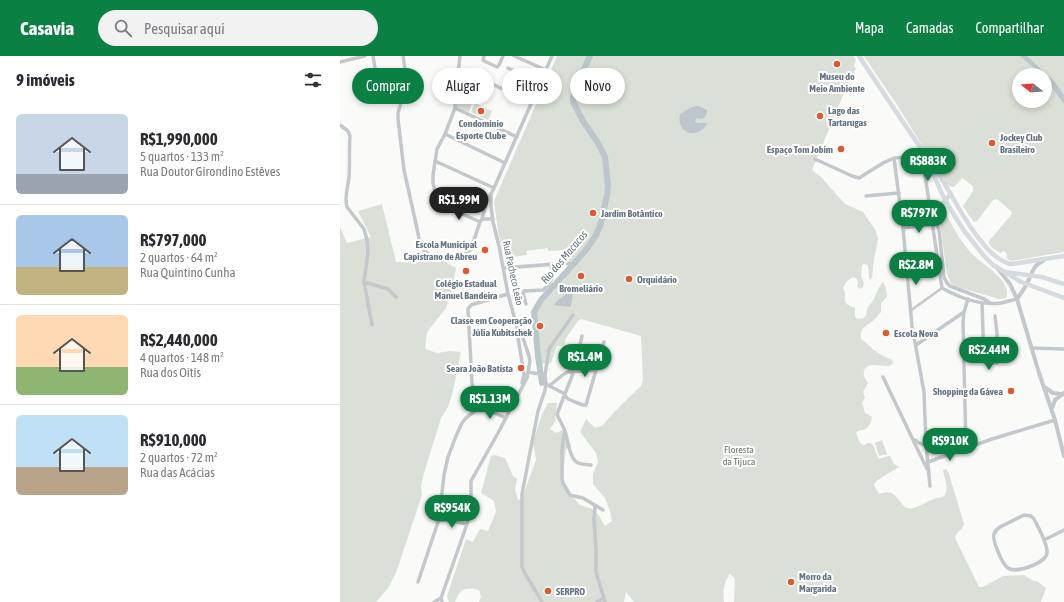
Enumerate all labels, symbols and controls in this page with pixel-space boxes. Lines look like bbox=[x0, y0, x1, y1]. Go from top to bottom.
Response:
search box bbox=[98, 10, 378, 46]
text: Casavia bbox=[20, 17, 74, 39]
icon: search bbox=[112, 17, 134, 39]
text: Pesquisar aqui bbox=[144, 20, 225, 37]
text: Mapa bbox=[855, 20, 884, 36]
text: Camadas bbox=[906, 20, 954, 36]
text: Compartilhar bbox=[976, 20, 1044, 36]
marker: Museu do Meio Ambiente bbox=[832, 59, 842, 69]
chip: Comprar bbox=[352, 68, 424, 104]
chip: Alugar bbox=[432, 68, 494, 104]
chip: Filtros bbox=[502, 68, 562, 104]
chip: Novo bbox=[570, 68, 625, 104]
north arrow bbox=[1012, 68, 1052, 108]
map controls bbox=[1012, 68, 1052, 108]
icon: filters bbox=[302, 69, 324, 91]
text: 9 imóveis bbox=[16, 70, 75, 90]
place label: Museu do Meio Ambiente bbox=[809, 71, 865, 94]
place label: Lago das Tartarugas bbox=[828, 105, 867, 128]
marker: Condomínio Esporte Clube bbox=[476, 106, 486, 116]
marker: Lago das Tartarugas bbox=[815, 111, 825, 121]
place label: Condomínio Esporte Clube bbox=[456, 118, 506, 141]
text: R$1,990,000 bbox=[140, 129, 218, 149]
icon: home bbox=[48, 130, 96, 178]
place label: Jockey Club Brasileiro bbox=[999, 132, 1043, 155]
marker: Jockey Club Brasileiro bbox=[987, 138, 997, 148]
place label: Espaço Tom Jobim bbox=[767, 144, 833, 155]
marker: Espaço Tom Jobim bbox=[836, 144, 846, 154]
pin: R$883K bbox=[895, 148, 961, 182]
text: 5 quartos · 133 m² bbox=[140, 149, 224, 164]
text: R$883K bbox=[910, 153, 946, 168]
text: Rua Doutor Girondino Estêves bbox=[140, 164, 280, 179]
pin: R$1.99M bbox=[422, 187, 496, 221]
text: R$1.99M bbox=[438, 192, 480, 207]
pin: R$797K bbox=[886, 200, 952, 234]
text: R$797K bbox=[901, 205, 937, 220]
marker: Jardim Botântico bbox=[588, 208, 598, 218]
place label: Jardim Botântico bbox=[600, 208, 663, 219]
water label: Rio dos Macacos bbox=[538, 228, 590, 286]
text: R$797,000 bbox=[140, 230, 207, 250]
icon: home bbox=[48, 231, 96, 279]
place label: Escola Municipal Capistrano de Abreu bbox=[403, 239, 477, 262]
street label: Rua Pacheco Leão bbox=[501, 240, 525, 307]
marker: Escola Municipal Capistrano de Abreu bbox=[480, 245, 490, 255]
text: 2 quartos · 64 m² bbox=[140, 250, 218, 265]
pin: R$2.8M bbox=[883, 252, 949, 286]
text: R$2.8M bbox=[898, 257, 934, 272]
text: Rua Quintino Cunha bbox=[140, 265, 236, 280]
marker: Colégio Estadual Manuel Bandeira bbox=[461, 266, 471, 276]
marker: Bromeliário bbox=[576, 271, 586, 281]
marker: Orquidário bbox=[624, 274, 634, 284]
place label: Orquidário bbox=[637, 274, 677, 285]
place label: Colégio Estadual Manuel Bandeira bbox=[435, 278, 498, 301]
place label: Bromeliário bbox=[559, 283, 603, 294]
place label: Classe em Cooperação Júlia Kubitschek bbox=[450, 315, 533, 338]
marker: Classe em Cooperação Júlia Kubitschek bbox=[535, 321, 545, 331]
marker: Escola Nova bbox=[881, 328, 891, 338]
place label: Escola Nova bbox=[894, 328, 938, 339]
text: R$2,440,000 bbox=[140, 330, 218, 350]
icon: home bbox=[48, 331, 96, 379]
pin: R$2.44M bbox=[952, 337, 1026, 371]
text: R$2.44M bbox=[968, 342, 1010, 357]
pin: R$1.4M bbox=[552, 344, 618, 378]
text: R$1.4M bbox=[567, 349, 603, 364]
text: 4 quartos · 148 m² bbox=[140, 350, 224, 365]
place label: Seara João Batista bbox=[447, 363, 513, 374]
marker: Seara João Batista bbox=[516, 363, 526, 373]
text: Rua dos Oitis bbox=[140, 365, 201, 380]
pin: R$1.13M bbox=[453, 386, 527, 420]
place label: Shopping da Gávea bbox=[933, 386, 1003, 397]
marker: Shopping da Gávea bbox=[1006, 386, 1016, 396]
text: R$1.13M bbox=[469, 391, 511, 406]
pin: R$910K bbox=[917, 428, 983, 462]
text: R$910,000 bbox=[140, 430, 207, 450]
icon: home bbox=[48, 431, 96, 479]
text: R$910K bbox=[932, 433, 968, 448]
park label: Floresta da Tijuca bbox=[723, 444, 756, 467]
text: 2 quartos · 72 m² bbox=[140, 450, 218, 465]
text: Rua das Acácias bbox=[140, 465, 215, 480]
pin: R$954K bbox=[419, 495, 485, 529]
text: R$954K bbox=[434, 500, 470, 515]
place label: Morro da Margarida bbox=[799, 571, 837, 594]
marker: Morro da Margarida bbox=[786, 577, 796, 587]
marker: SERPRO bbox=[543, 586, 553, 596]
place label: SERPRO bbox=[556, 586, 585, 597]

